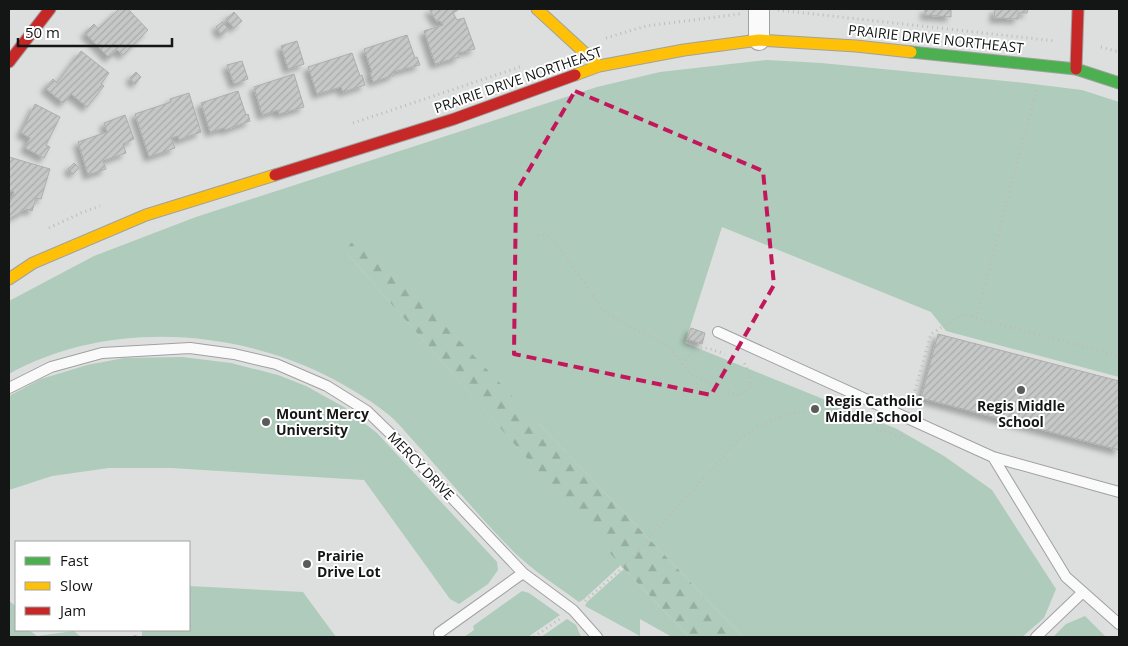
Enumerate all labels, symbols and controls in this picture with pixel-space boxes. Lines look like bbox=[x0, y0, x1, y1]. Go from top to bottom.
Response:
scale bar bbox=[18, 15, 171, 47]
street label: PRAIRIE DRIVE NORTHEAST bbox=[847, 20, 1025, 57]
text: 50 m bbox=[25, 22, 60, 42]
street label: PRAIRIE DRIVE NORTHEAST bbox=[431, 42, 605, 117]
marker: Regis Middle School bbox=[1015, 384, 1027, 396]
place label: Regis Catholic Middle School bbox=[825, 391, 922, 426]
place label: Regis Middle School bbox=[977, 396, 1065, 431]
marker: Regis Catholic Middle School bbox=[809, 403, 821, 415]
place label: Mount Mercy University bbox=[276, 404, 369, 439]
marker: Mount Mercy University bbox=[260, 416, 272, 428]
street label: MERCY DRIVE bbox=[384, 427, 459, 504]
legend bbox=[15, 541, 190, 631]
place label: Prairie Drive Lot bbox=[317, 546, 381, 581]
text: Fast bbox=[60, 550, 89, 570]
marker: Prairie Drive Lot bbox=[301, 558, 313, 570]
text: Slow bbox=[60, 575, 93, 595]
text: Jam bbox=[58, 600, 86, 620]

